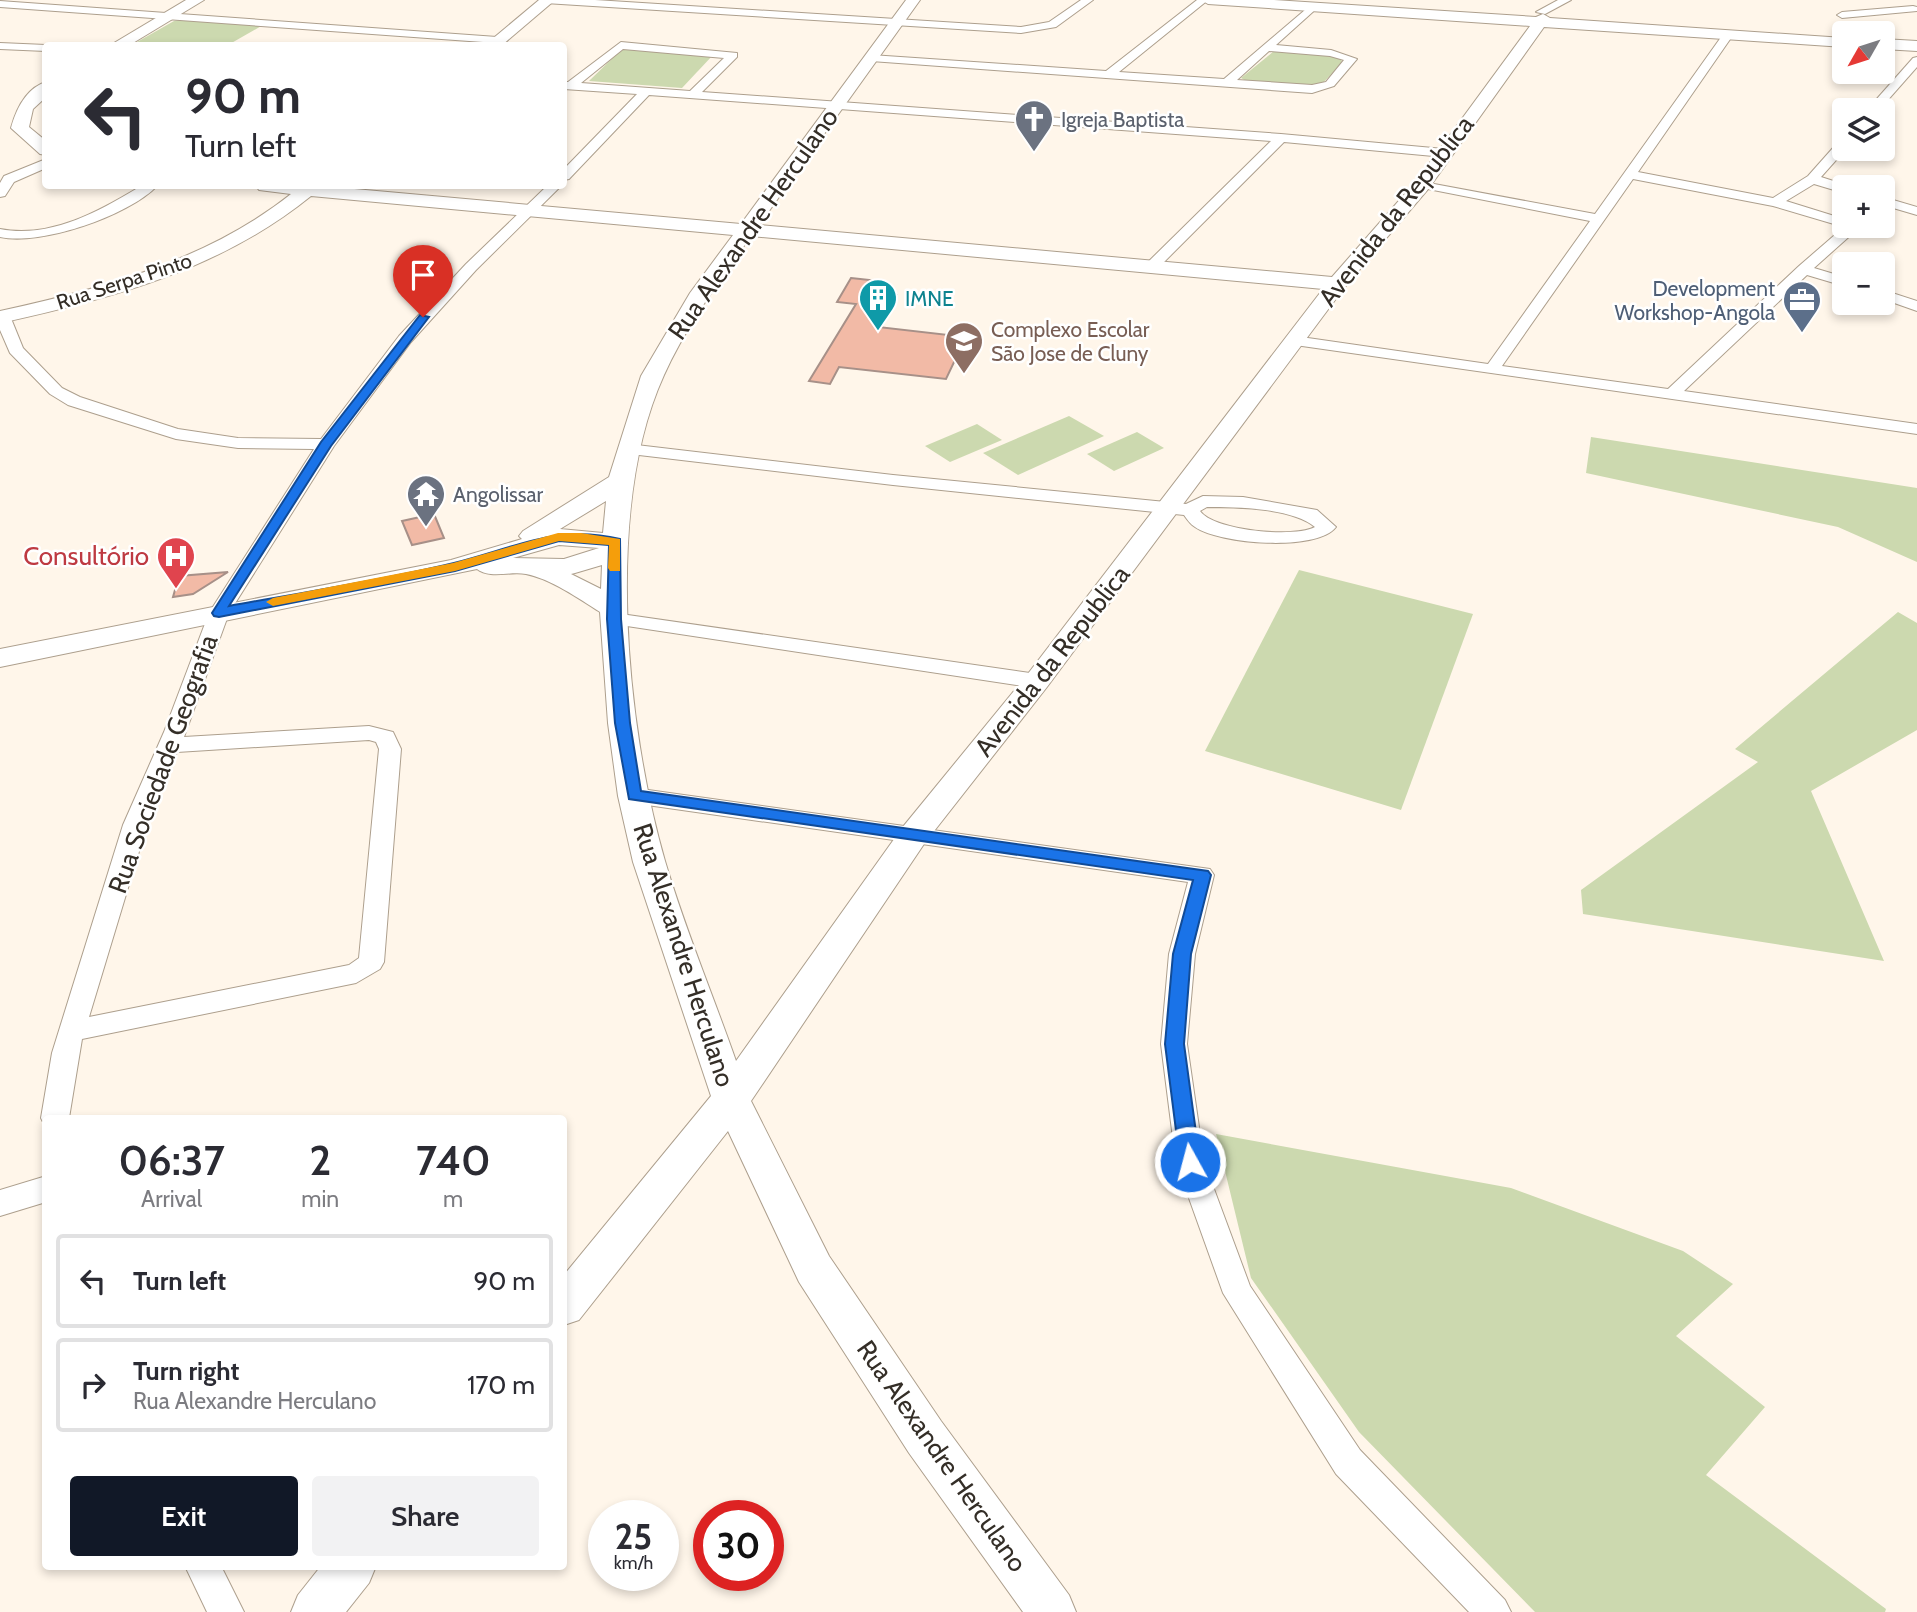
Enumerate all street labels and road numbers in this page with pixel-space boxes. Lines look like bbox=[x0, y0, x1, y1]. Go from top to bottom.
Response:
street label: Rua Alexandre Herculano bbox=[661, 102, 845, 346]
street label: Avenida da Republica bbox=[1312, 109, 1481, 313]
street label: Rua Serpa Pinto bbox=[53, 247, 195, 315]
street label: Avenida da Republica bbox=[968, 559, 1137, 763]
street label: Rua Sociedade Geografia bbox=[101, 630, 225, 898]
street label: Rua Alexandre Herculano bbox=[626, 819, 742, 1091]
street label: Rua Alexandre Herculano bbox=[850, 1334, 1034, 1578]

